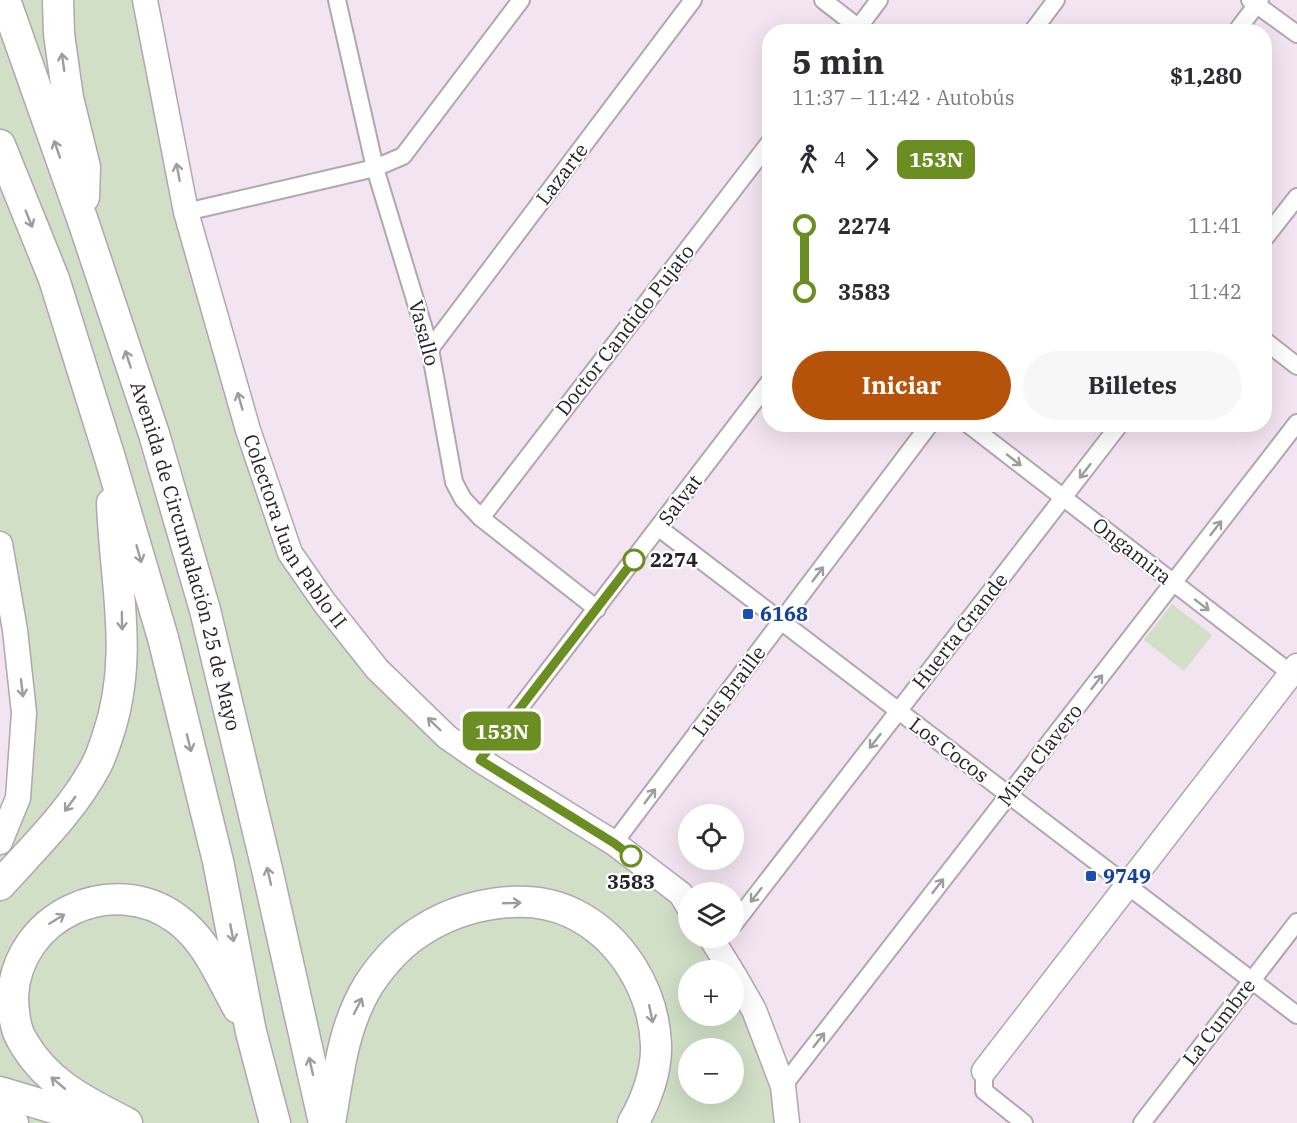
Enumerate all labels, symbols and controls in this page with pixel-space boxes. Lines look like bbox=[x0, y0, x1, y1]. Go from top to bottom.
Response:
text: 5 min bbox=[792, 40, 884, 83]
one-way arrow bbox=[58, 53, 69, 73]
text: $1,280 bbox=[1170, 61, 1242, 90]
text: 11:37 – 11:42 · Autobús bbox=[792, 84, 1014, 111]
street label: Lazarte bbox=[530, 137, 594, 210]
one-way arrow bbox=[51, 140, 62, 158]
icon: walk bbox=[792, 143, 825, 176]
icon: forward bbox=[855, 143, 888, 176]
text: 153N bbox=[909, 145, 963, 173]
text: 4 bbox=[834, 146, 846, 173]
one-way arrow bbox=[172, 163, 183, 183]
one-way arrow bbox=[24, 209, 35, 228]
text: 2274 bbox=[838, 211, 891, 240]
text: 11:41 bbox=[1188, 212, 1242, 239]
street label: Doctor Candido Pujato bbox=[549, 238, 700, 421]
text: 3583 bbox=[838, 277, 891, 306]
text: 11:42 bbox=[1188, 278, 1242, 305]
street label: Vasallo bbox=[403, 297, 446, 369]
one-way arrow bbox=[122, 350, 133, 369]
button: Iniciar bbox=[792, 351, 1011, 420]
button: Billetes bbox=[1023, 351, 1242, 420]
street label: Avenida de Circunvalación 25 de Mayo bbox=[124, 378, 247, 734]
one-way arrow bbox=[233, 392, 245, 411]
street label: Colectora Juan Pablo II bbox=[237, 430, 354, 634]
one-way arrow bbox=[1006, 454, 1022, 467]
one-way arrow bbox=[1078, 462, 1091, 478]
street label: Salvat bbox=[652, 469, 708, 531]
street label: Ongamira bbox=[1087, 511, 1178, 590]
one-way arrow bbox=[1210, 520, 1223, 536]
one-way arrow bbox=[134, 544, 145, 563]
place label: 2274 bbox=[650, 546, 698, 573]
marker: 2274 bbox=[623, 549, 645, 571]
one-way arrow bbox=[812, 566, 824, 582]
street label: Huerta Grande bbox=[906, 567, 1013, 694]
one-way arrow bbox=[1193, 598, 1209, 611]
place label: 6168 bbox=[760, 600, 808, 627]
marker: 6168 bbox=[741, 607, 755, 621]
one-way arrow bbox=[116, 610, 128, 630]
street label: Luis Braille bbox=[686, 640, 772, 742]
one-way arrow bbox=[1090, 675, 1103, 691]
one-way arrow bbox=[16, 678, 27, 698]
street label: Mina Clavero bbox=[991, 698, 1088, 811]
street label: Los Cocos bbox=[904, 711, 995, 788]
line badge: 153N bbox=[460, 712, 544, 750]
one-way arrow bbox=[426, 717, 441, 731]
text: 153N bbox=[475, 717, 529, 745]
one-way arrow bbox=[184, 733, 196, 752]
one-way arrow bbox=[869, 733, 882, 749]
one-way arrow bbox=[643, 789, 656, 805]
one-way arrow bbox=[64, 796, 77, 812]
map controls bbox=[678, 804, 744, 1104]
button: locate bbox=[678, 804, 744, 870]
marker: 3583 bbox=[620, 845, 642, 867]
place label: 9749 bbox=[1103, 862, 1151, 889]
one-way arrow bbox=[262, 866, 274, 885]
place label: 3583 bbox=[607, 868, 655, 895]
marker: 9749 bbox=[1084, 869, 1098, 883]
one-way arrow bbox=[932, 878, 945, 894]
button: layers bbox=[678, 882, 744, 948]
one-way arrow bbox=[749, 887, 762, 903]
one-way arrow bbox=[501, 897, 521, 908]
one-way arrow bbox=[48, 912, 65, 925]
one-way arrow bbox=[227, 923, 238, 942]
button: + bbox=[678, 960, 744, 1026]
street label: La Cumbre bbox=[1176, 973, 1261, 1071]
one-way arrow bbox=[353, 997, 365, 1015]
one-way arrow bbox=[646, 1004, 657, 1023]
one-way arrow bbox=[812, 1032, 825, 1048]
button: − bbox=[678, 1038, 744, 1104]
one-way arrow bbox=[305, 1057, 317, 1076]
one-way arrow bbox=[50, 1077, 66, 1090]

